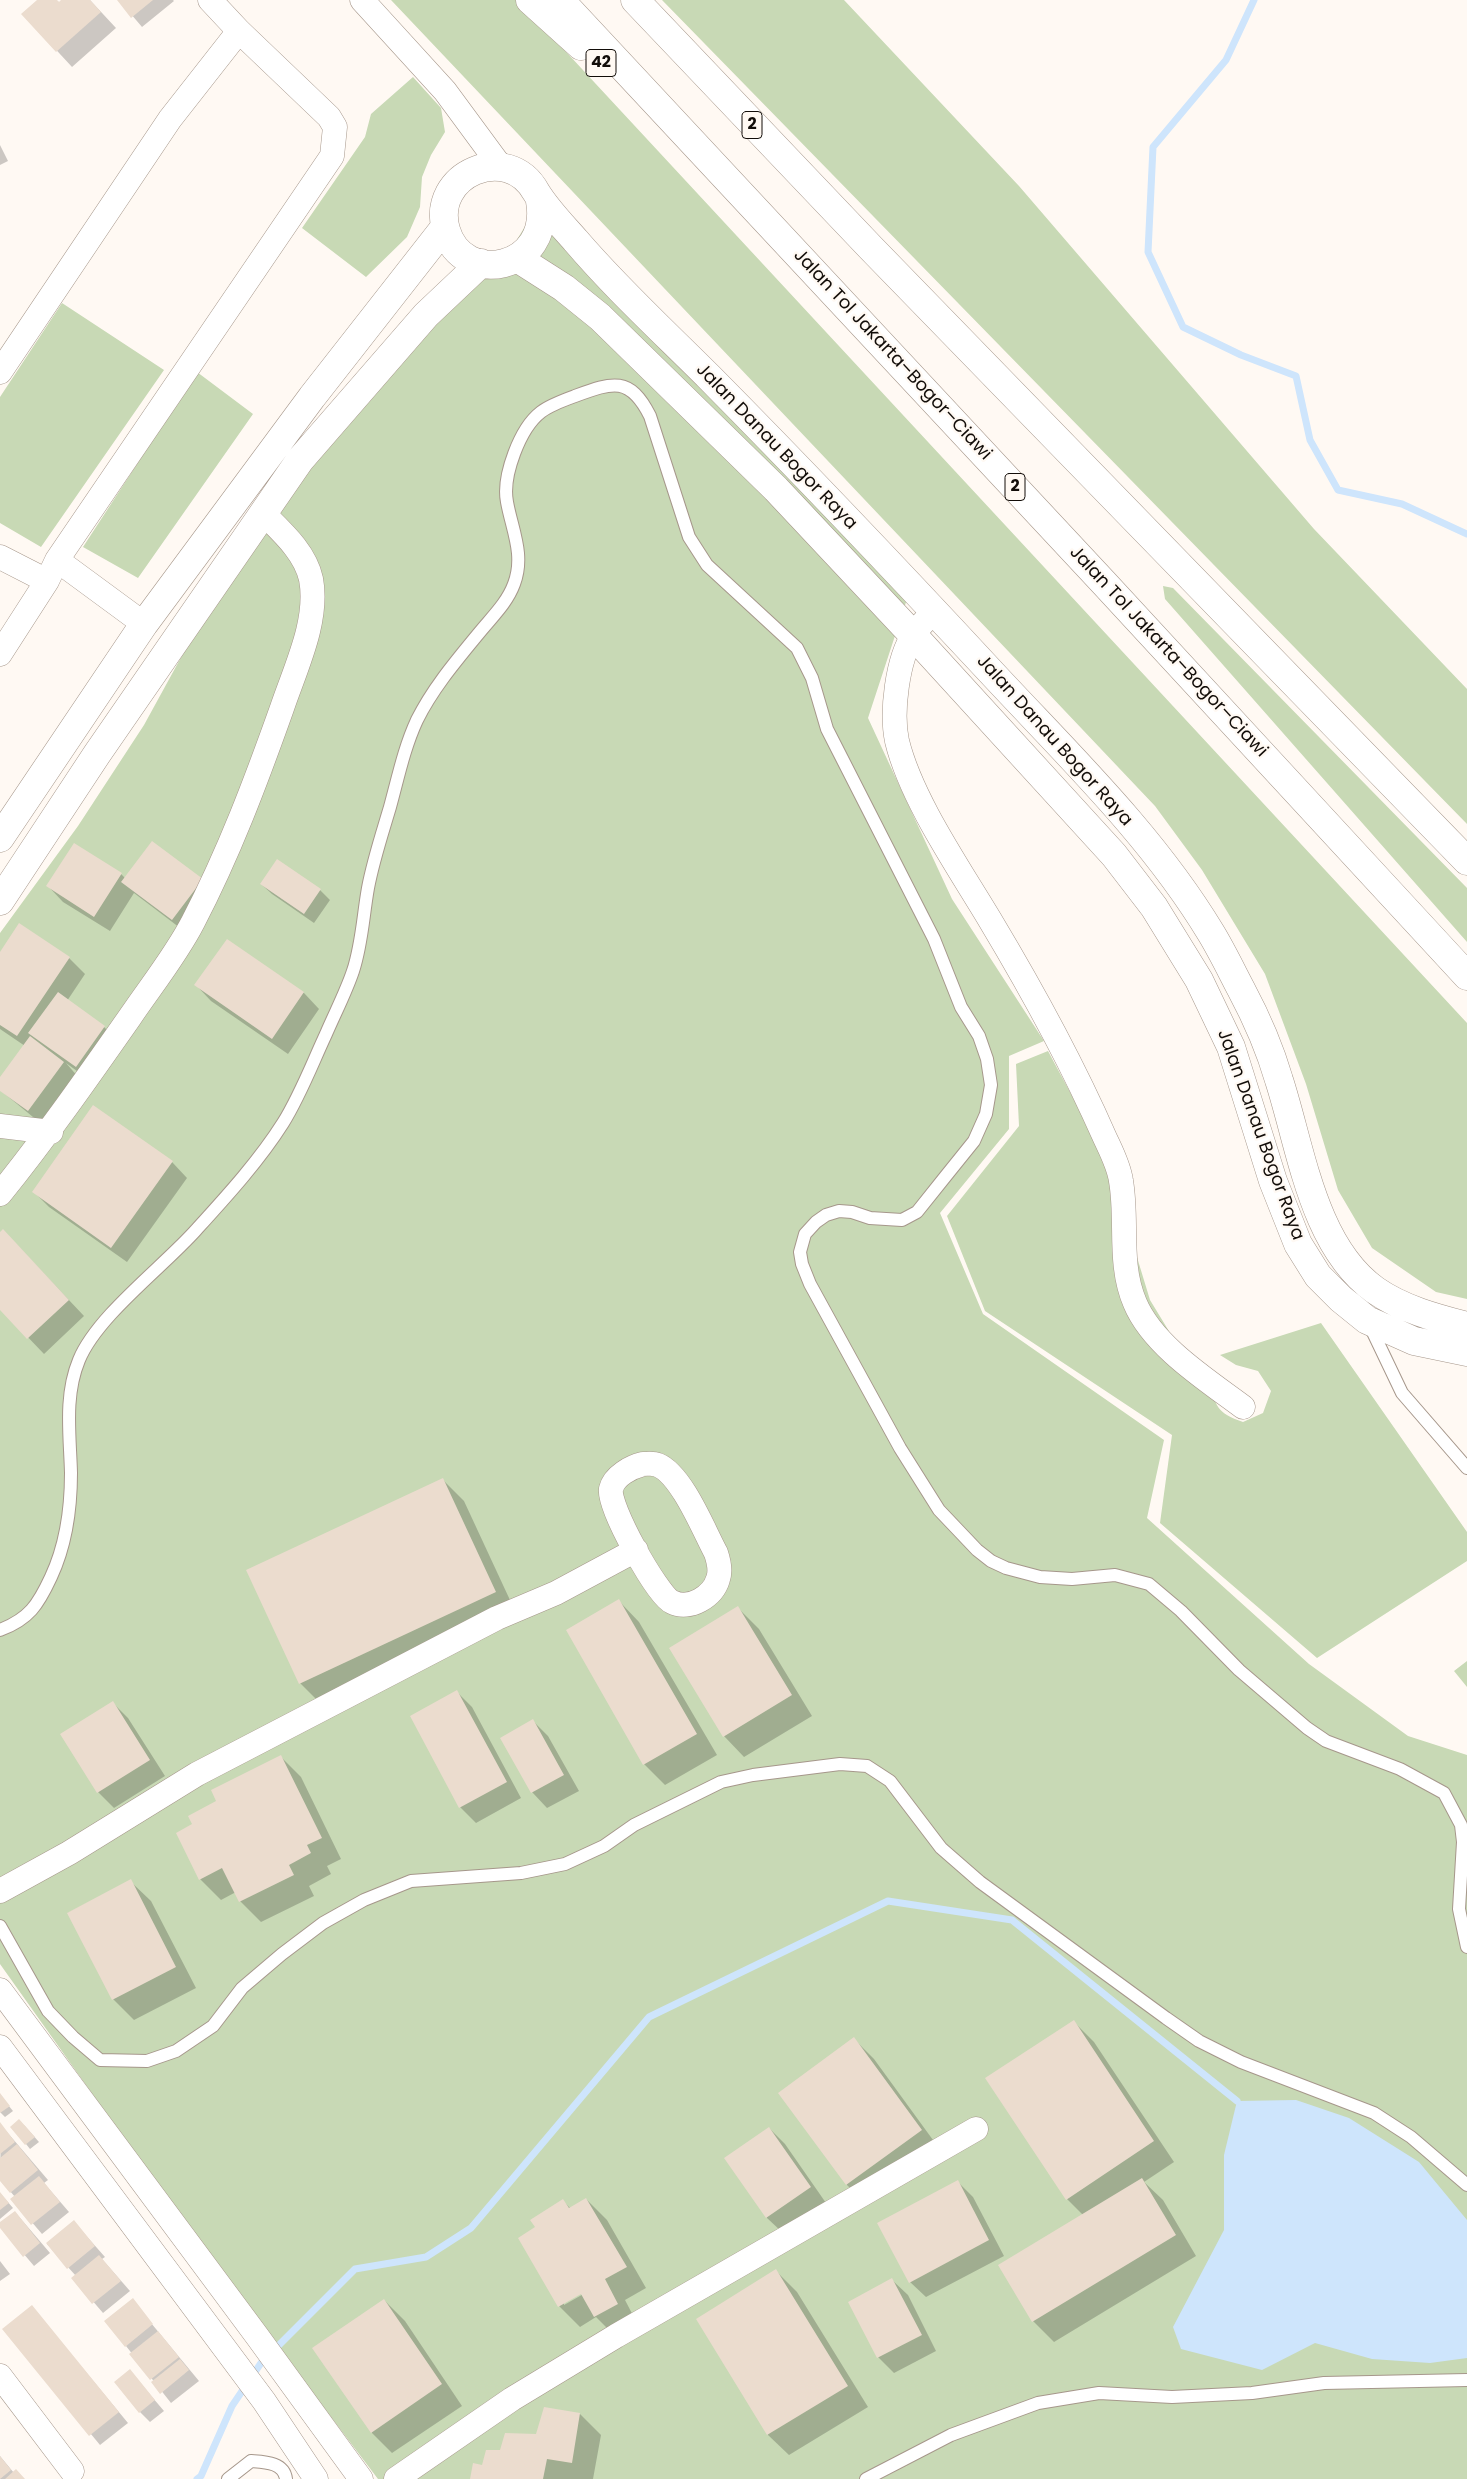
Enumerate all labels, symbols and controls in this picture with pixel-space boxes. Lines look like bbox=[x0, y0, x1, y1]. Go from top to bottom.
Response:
road number: 42 bbox=[586, 49, 616, 76]
road number: 2 bbox=[742, 112, 762, 138]
street label: Jalan Tol Jakarta–Bogor–Ciawi bbox=[788, 245, 996, 465]
street label: Jalan Danau Bogor Raya bbox=[691, 359, 861, 535]
road number: 2 bbox=[1005, 474, 1025, 501]
street label: Jalan Tol Jakarta–Bogor–Ciawi bbox=[1064, 542, 1272, 762]
street label: Jalan Danau Bogor Raya bbox=[971, 651, 1137, 831]
street label: Jalan Danau Bogor Raya bbox=[1212, 1027, 1308, 1243]

